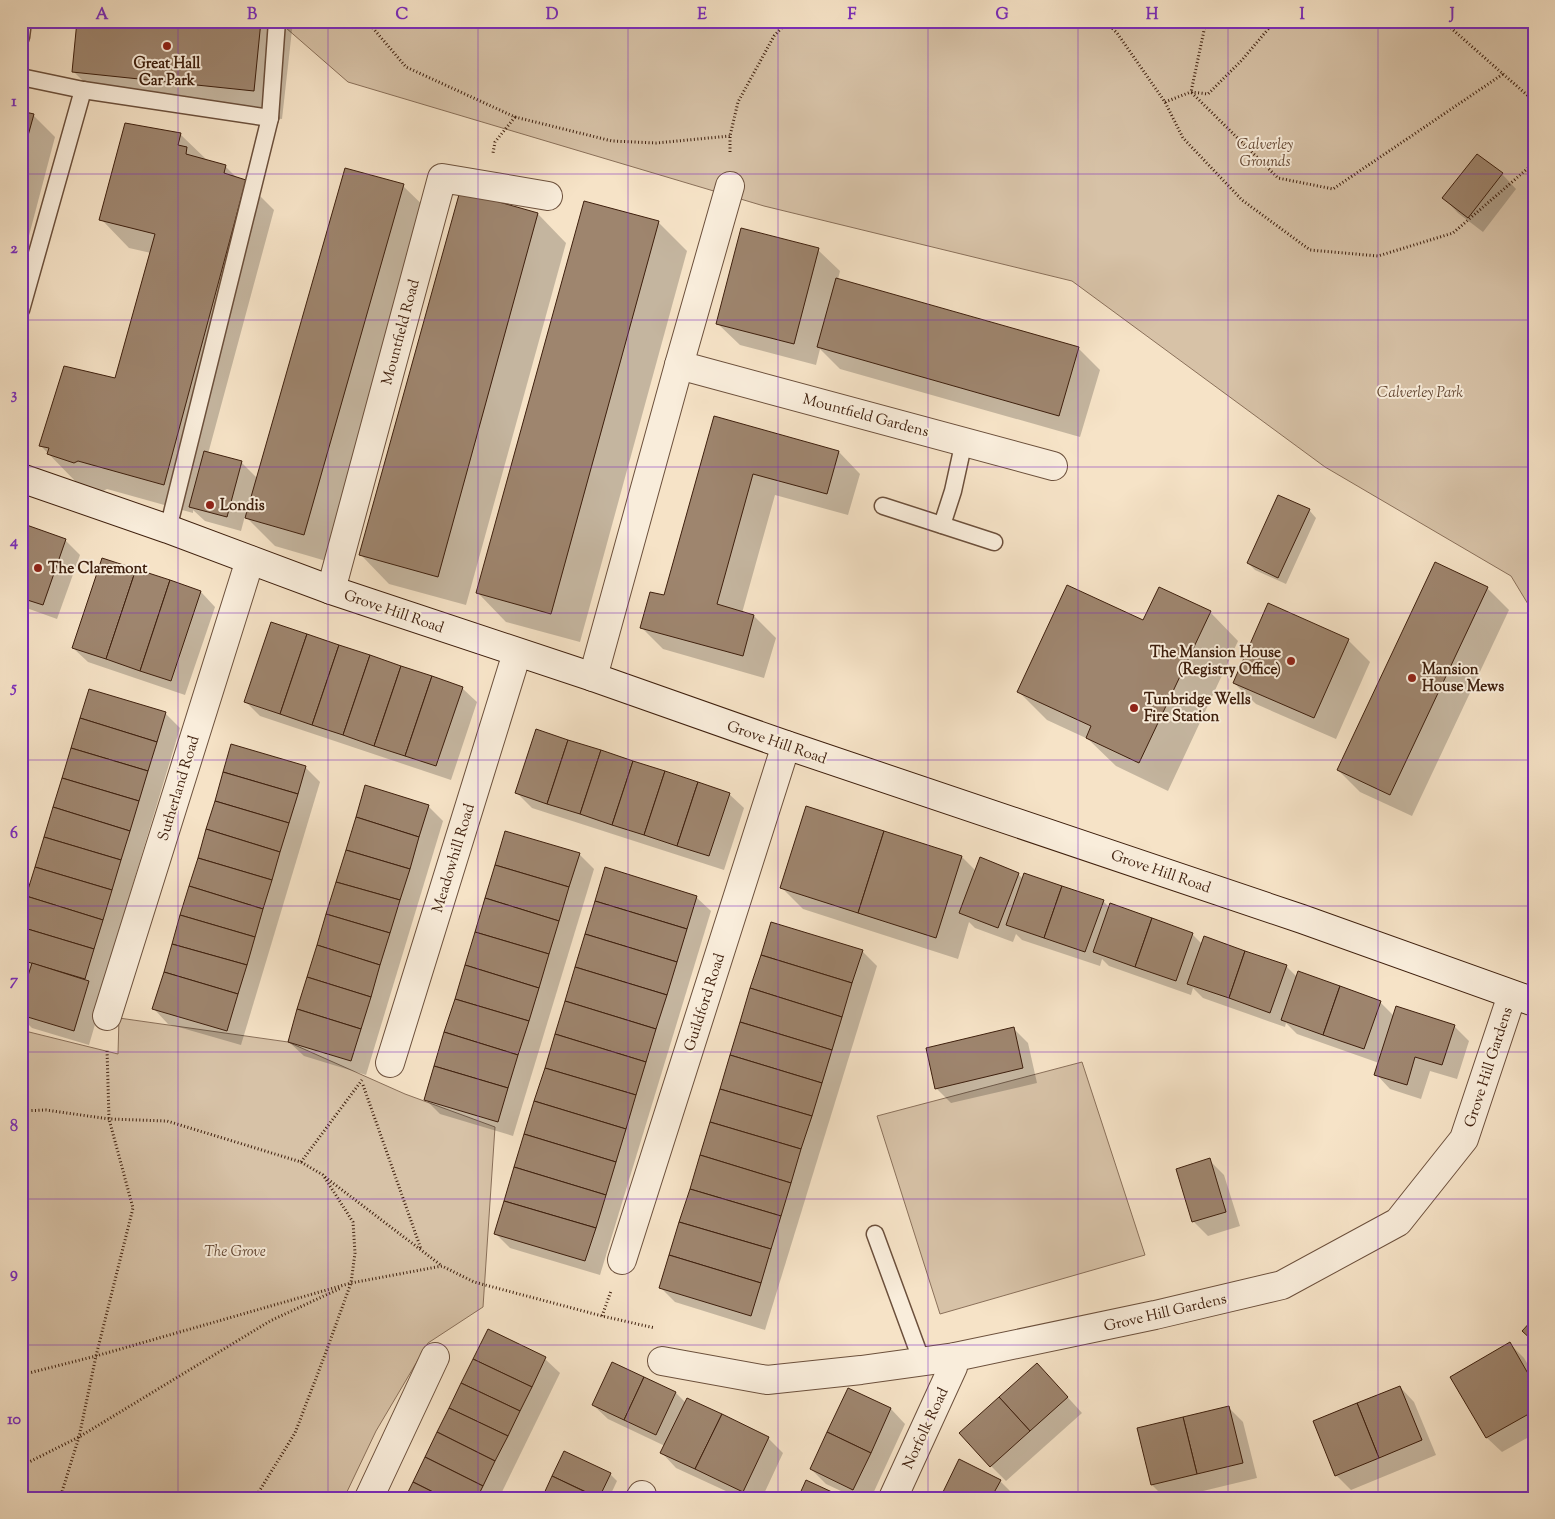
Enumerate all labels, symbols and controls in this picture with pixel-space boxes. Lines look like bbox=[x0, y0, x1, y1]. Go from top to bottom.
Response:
text: A bbox=[96, 4, 109, 27]
text: B bbox=[247, 4, 257, 27]
text: C bbox=[396, 4, 409, 27]
text: D bbox=[546, 4, 559, 27]
text: E bbox=[697, 4, 707, 27]
text: F bbox=[848, 4, 857, 27]
text: G bbox=[995, 4, 1009, 27]
text: H bbox=[1146, 4, 1159, 27]
text: I bbox=[1299, 4, 1305, 27]
text: J bbox=[1448, 4, 1455, 27]
marker: Great Hall Car Park bbox=[161, 40, 173, 52]
place label: Great Hall Car Park bbox=[133, 54, 201, 92]
text: 1 bbox=[11, 91, 17, 114]
park label: Calverley Grounds bbox=[1237, 135, 1293, 173]
text: 2 bbox=[10, 238, 18, 261]
street label: Mountfield Road bbox=[377, 277, 426, 388]
park label: Calverley Park bbox=[1377, 383, 1463, 404]
text: 3 bbox=[11, 384, 18, 407]
street label: Mountfield Gardens bbox=[800, 390, 931, 443]
place label: Londis bbox=[220, 496, 265, 517]
marker: Londis bbox=[204, 499, 216, 511]
text: 4 bbox=[9, 531, 18, 554]
place label: The Claremont bbox=[48, 559, 148, 580]
marker: The Claremont bbox=[32, 562, 44, 574]
street label: Grove Hill Road bbox=[341, 585, 447, 640]
place label: The Mansion House (Registry Office) bbox=[1150, 643, 1281, 681]
marker: The Mansion House (Registry Office) bbox=[1285, 655, 1297, 667]
place label: Mansion House Mews bbox=[1422, 660, 1504, 698]
marker: Mansion House Mews bbox=[1406, 672, 1418, 684]
text: 5 bbox=[9, 677, 17, 700]
place label: Tunbridge Wells Fire Station bbox=[1144, 690, 1251, 728]
marker: Tunbridge Wells Fire Station bbox=[1128, 702, 1140, 714]
street label: Grove Hill Road bbox=[724, 716, 830, 771]
street label: Sutherland Road bbox=[153, 733, 206, 844]
street label: Meadowhill Road bbox=[428, 801, 481, 915]
text: 6 bbox=[10, 823, 18, 846]
street label: Grove Hill Road bbox=[1108, 845, 1214, 900]
street label: Guildford Road bbox=[680, 950, 731, 1054]
text: 7 bbox=[10, 970, 19, 993]
street label: Grove Hill Gardens bbox=[1460, 1004, 1519, 1130]
text: 8 bbox=[10, 1116, 18, 1139]
park label: The Grove bbox=[204, 1242, 266, 1263]
text: 9 bbox=[10, 1263, 18, 1286]
street label: Grove Hill Gardens bbox=[1102, 1289, 1229, 1338]
street label: Norfolk Road bbox=[898, 1384, 955, 1473]
text: 10 bbox=[7, 1409, 21, 1432]

